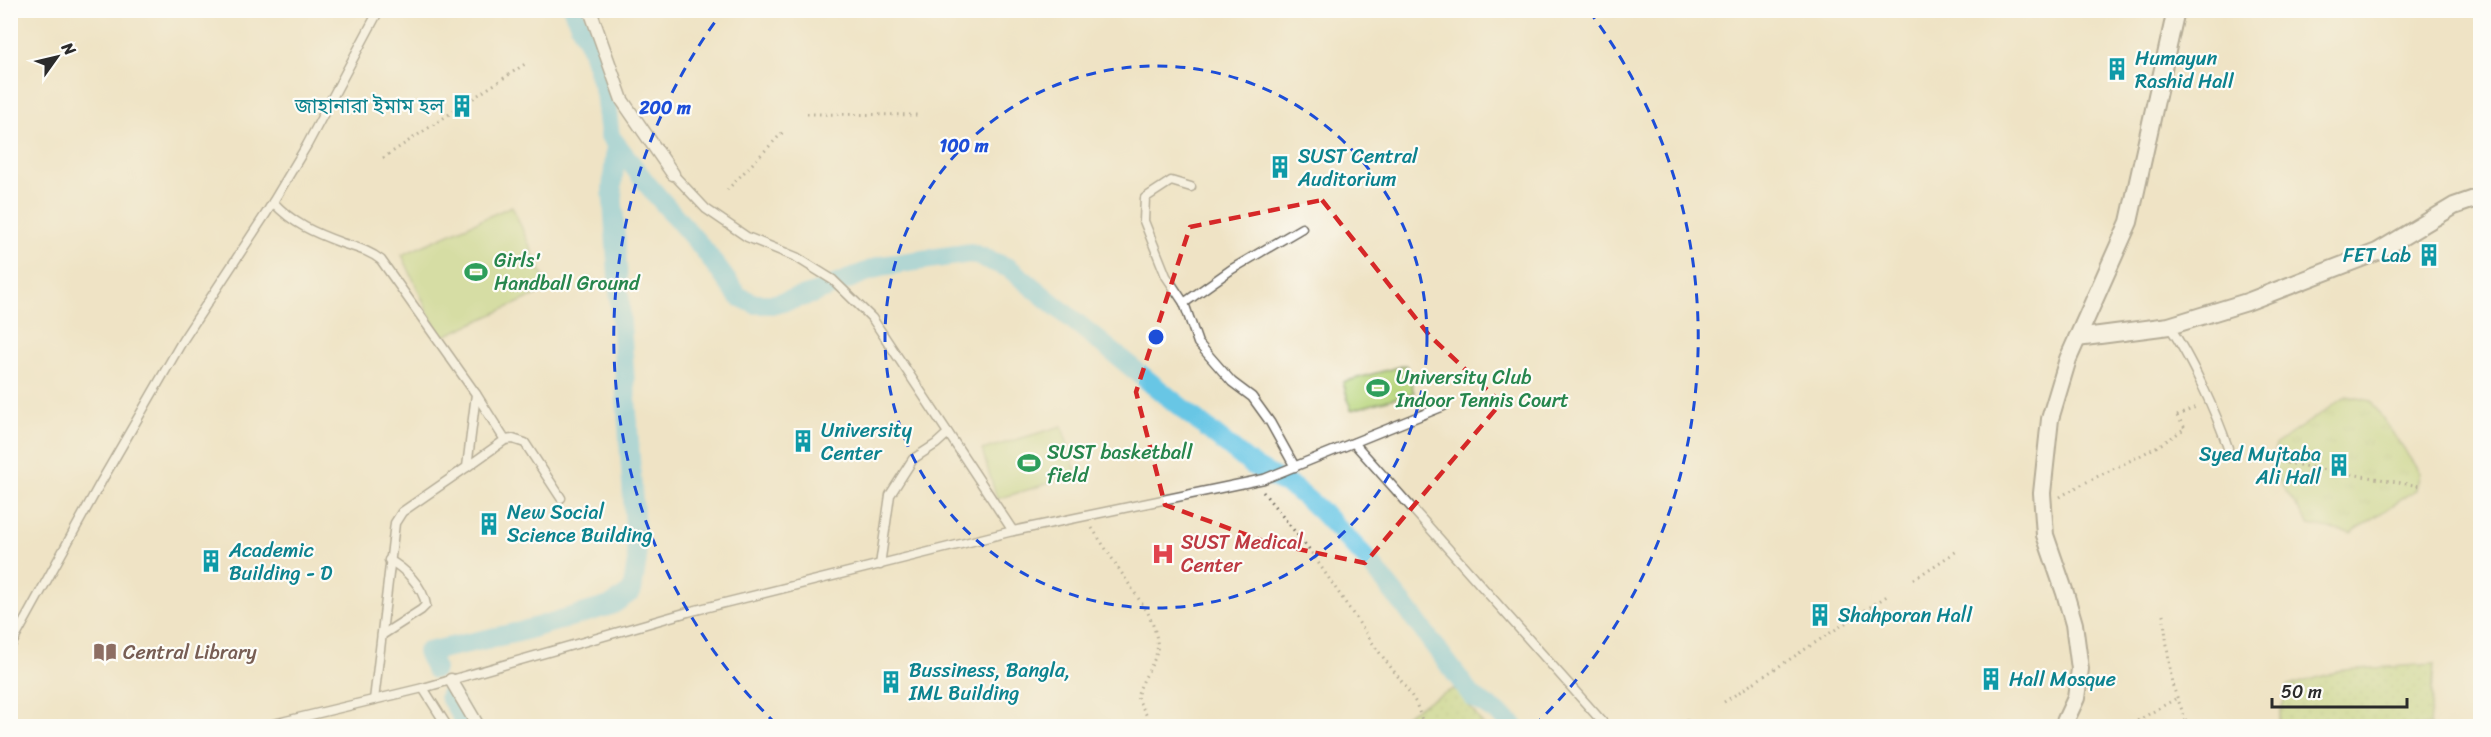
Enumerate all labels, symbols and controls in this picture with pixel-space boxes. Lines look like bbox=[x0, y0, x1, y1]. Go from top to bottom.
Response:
north arrow bbox=[27, 27, 87, 87]
text: N bbox=[53, 35, 85, 62]
place label: Humayun Rashid Hall bbox=[2135, 41, 2235, 99]
building icon: Humayun Rashid Hall bbox=[2104, 56, 2130, 82]
place label: জাহানারা ইমাম হল bbox=[294, 89, 444, 124]
text: 200 m bbox=[638, 92, 691, 124]
building icon: জাহানারা ইমাম হল bbox=[449, 93, 475, 119]
text: 100 m bbox=[940, 130, 989, 162]
place label: SUST Central Auditorium bbox=[1297, 139, 1419, 197]
building icon: SUST Central Auditorium bbox=[1267, 154, 1293, 180]
place label: FET Lab bbox=[2343, 238, 2411, 273]
building icon: FET Lab bbox=[2416, 242, 2442, 268]
place label: Girls' Handball Ground bbox=[494, 243, 641, 301]
sports icon: Girls' Handball Ground bbox=[463, 259, 489, 285]
centre of rings bbox=[1146, 327, 1166, 347]
place label: University Club Indoor Tennis Court bbox=[1395, 360, 1569, 418]
sports icon: University Club Indoor Tennis Court bbox=[1365, 375, 1391, 401]
place label: University Center bbox=[821, 413, 913, 471]
building icon: University Center bbox=[790, 428, 816, 454]
place label: SUST basketball field bbox=[1047, 435, 1194, 493]
place label: Syed Mujtaba Ali Hall bbox=[2199, 437, 2321, 495]
sports icon: SUST basketball field bbox=[1016, 450, 1042, 476]
building icon: Syed Mujtaba Ali Hall bbox=[2326, 452, 2352, 478]
place label: New Social Science Building bbox=[507, 495, 653, 553]
building icon: New Social Science Building bbox=[476, 511, 502, 537]
place label: SUST Medical Center bbox=[1181, 525, 1303, 583]
place label: Academic Building - D bbox=[228, 533, 332, 591]
hospital icon: SUST Medical Center bbox=[1150, 541, 1176, 567]
building icon: Academic Building - D bbox=[198, 548, 224, 574]
place label: Shahporan Hall bbox=[1838, 598, 1973, 633]
building icon: Shahporan Hall bbox=[1807, 602, 1833, 628]
place label: Central Library bbox=[123, 635, 257, 670]
library icon: Central Library bbox=[92, 639, 118, 665]
place label: Bussiness, Bangla, IML Building bbox=[908, 653, 1070, 711]
place label: Hall Mosque bbox=[2009, 662, 2116, 697]
building icon: Hall Mosque bbox=[1978, 666, 2004, 692]
building icon: Bussiness, Bangla, IML Building bbox=[878, 669, 904, 695]
scale bar bbox=[2272, 671, 2407, 709]
text: 50 m bbox=[2281, 676, 2322, 708]

